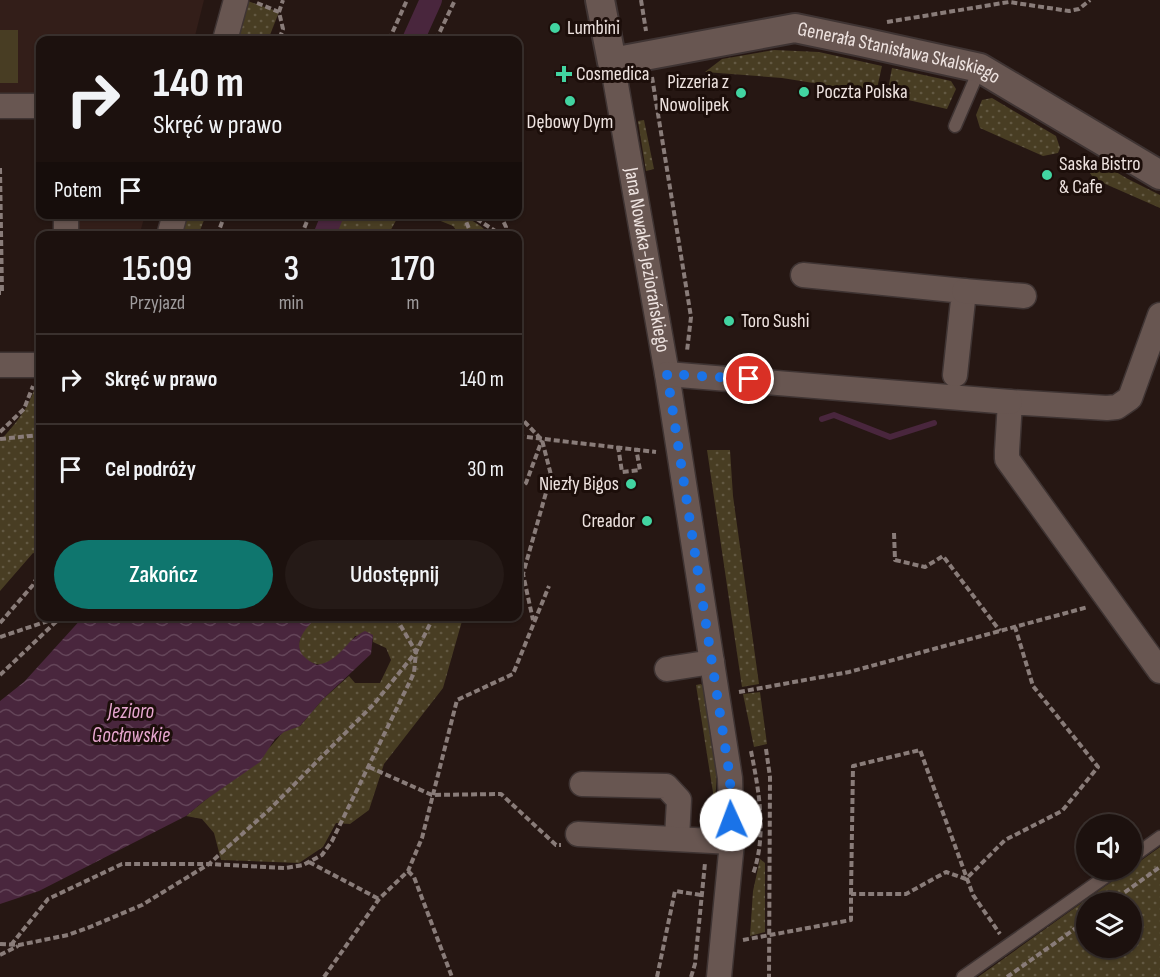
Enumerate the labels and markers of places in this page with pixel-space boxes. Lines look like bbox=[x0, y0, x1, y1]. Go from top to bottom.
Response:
place label: Lumbini bbox=[567, 16, 620, 40]
marker: Lumbini bbox=[548, 21, 562, 35]
place label: Cosmedica bbox=[576, 62, 649, 86]
marker: Cosmedica bbox=[557, 67, 571, 81]
place label: Pizzeria z Nowolipek bbox=[659, 70, 729, 117]
place label: Poczta Polska bbox=[816, 80, 908, 104]
marker: Poczta Polska bbox=[797, 85, 811, 99]
marker: Pizzeria z Nowolipek bbox=[734, 86, 748, 100]
marker: Dębowy Dym bbox=[563, 94, 577, 108]
place label: Dębowy Dym bbox=[527, 110, 613, 134]
place label: Saska Bistro & Cafe bbox=[1059, 152, 1141, 199]
marker: Saska Bistro & Cafe bbox=[1040, 168, 1054, 182]
place label: Toro Sushi bbox=[741, 309, 809, 333]
marker: Toro Sushi bbox=[722, 314, 736, 328]
pin bbox=[723, 353, 774, 404]
place label: Niezły Bigos bbox=[539, 472, 619, 496]
marker: Niezły Bigos bbox=[624, 477, 638, 491]
place label: Creador bbox=[582, 509, 635, 533]
marker: Creador bbox=[640, 514, 654, 528]

